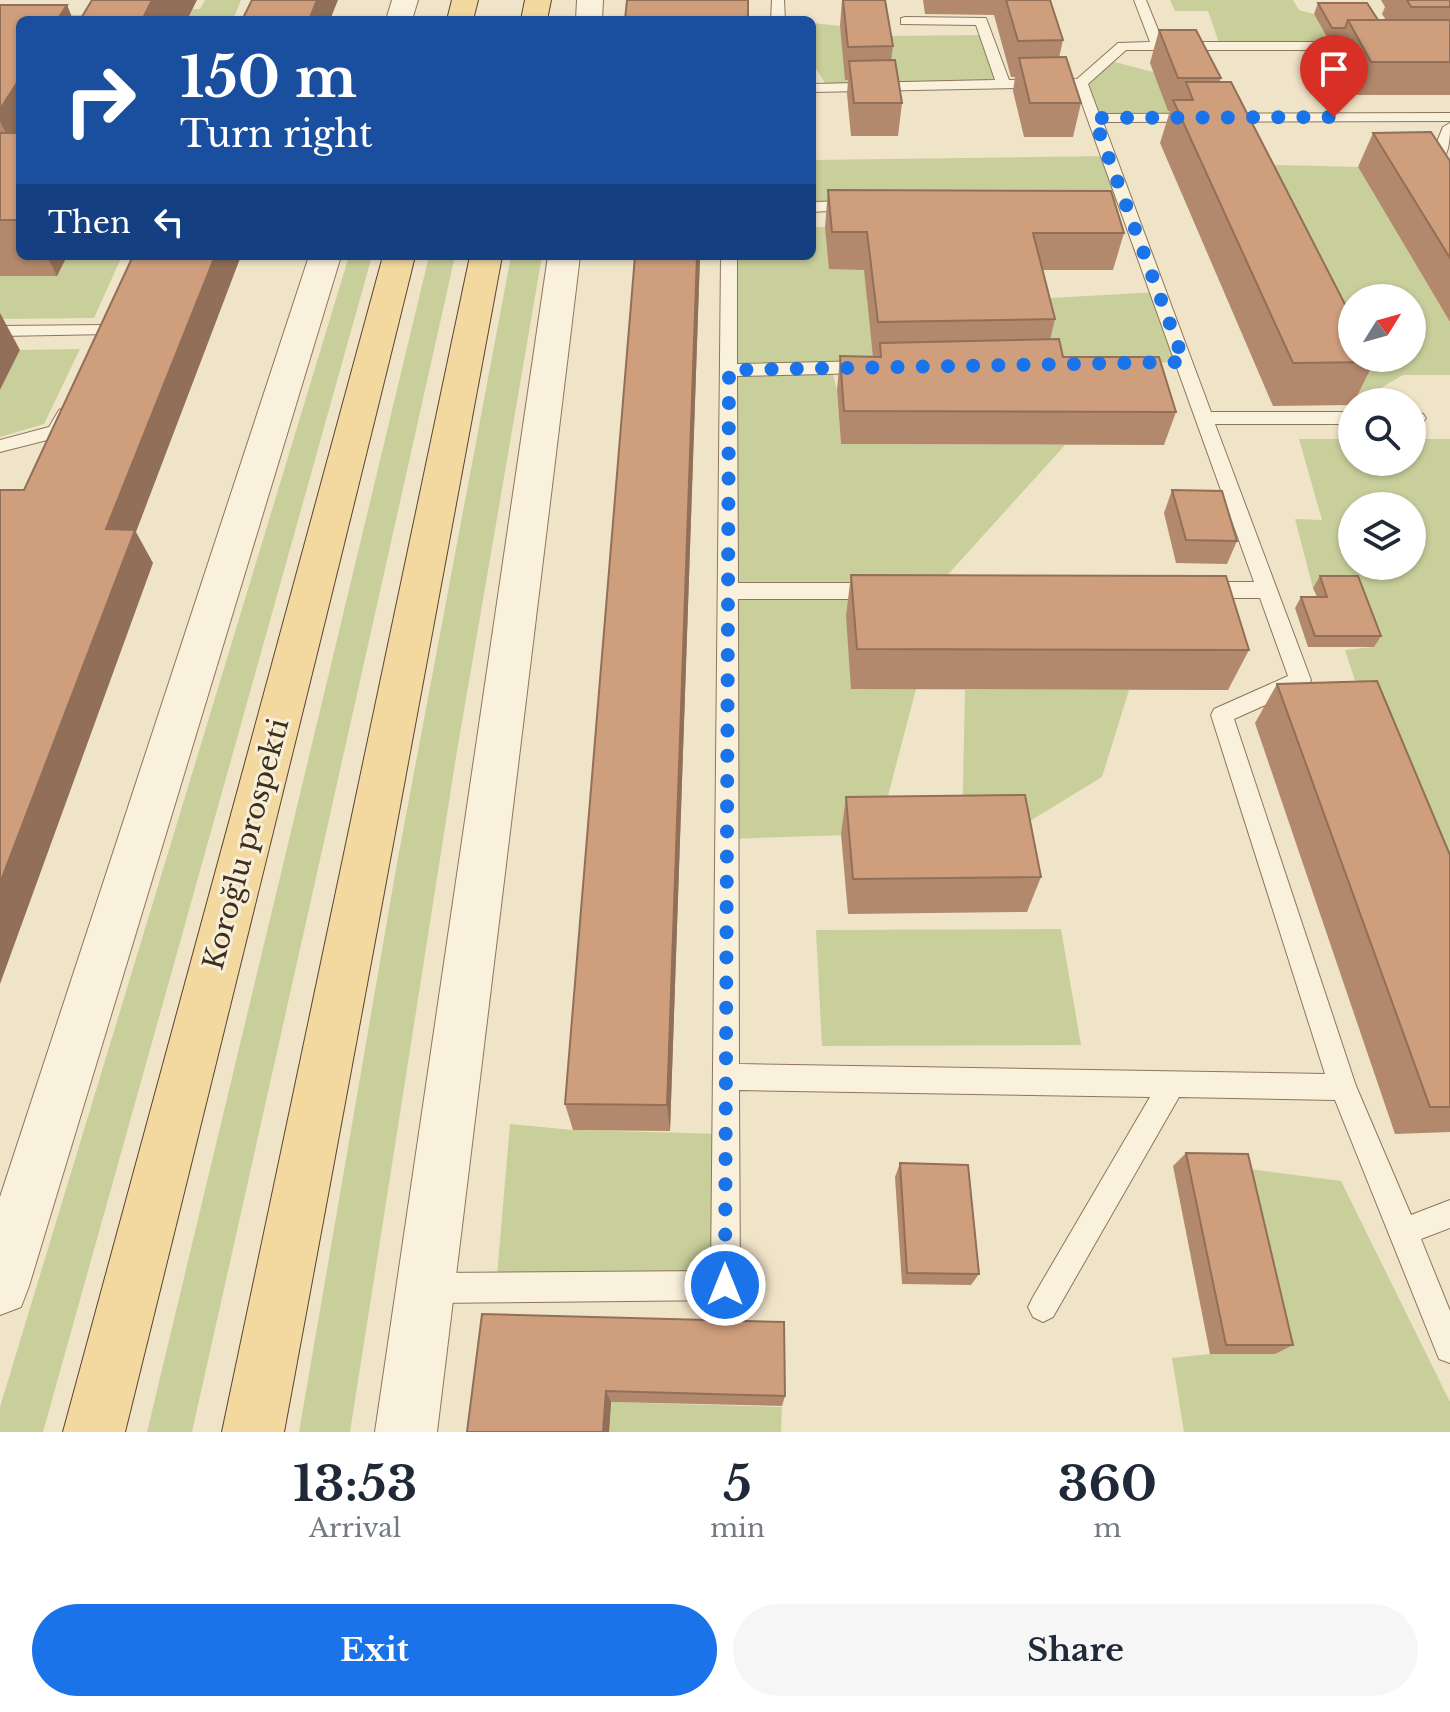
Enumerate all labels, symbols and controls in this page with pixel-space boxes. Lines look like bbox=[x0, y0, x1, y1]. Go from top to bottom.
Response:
pin bbox=[1300, 35, 1368, 117]
text: 150 m bbox=[180, 43, 357, 112]
icon: arrive bbox=[1312, 47, 1356, 91]
icon: right bbox=[48, 48, 152, 152]
text: Turn right bbox=[180, 112, 373, 157]
icon: left bbox=[147, 200, 191, 244]
text: Then bbox=[48, 204, 131, 241]
north arrow bbox=[1338, 284, 1426, 372]
map controls bbox=[1338, 284, 1426, 580]
button: search bbox=[1338, 388, 1426, 476]
button: layers bbox=[1338, 492, 1426, 580]
street label: Koroğlu prospekti bbox=[196, 714, 296, 974]
position arrow bbox=[683, 1243, 767, 1327]
text: 13:53 bbox=[293, 1454, 417, 1514]
text: 5 bbox=[723, 1454, 752, 1514]
text: 360 bbox=[1058, 1454, 1157, 1514]
text: Arrival bbox=[309, 1512, 401, 1544]
text: min bbox=[710, 1512, 765, 1544]
text: m bbox=[1093, 1512, 1121, 1544]
button: Exit bbox=[32, 1604, 717, 1696]
button: Share bbox=[733, 1604, 1418, 1696]

